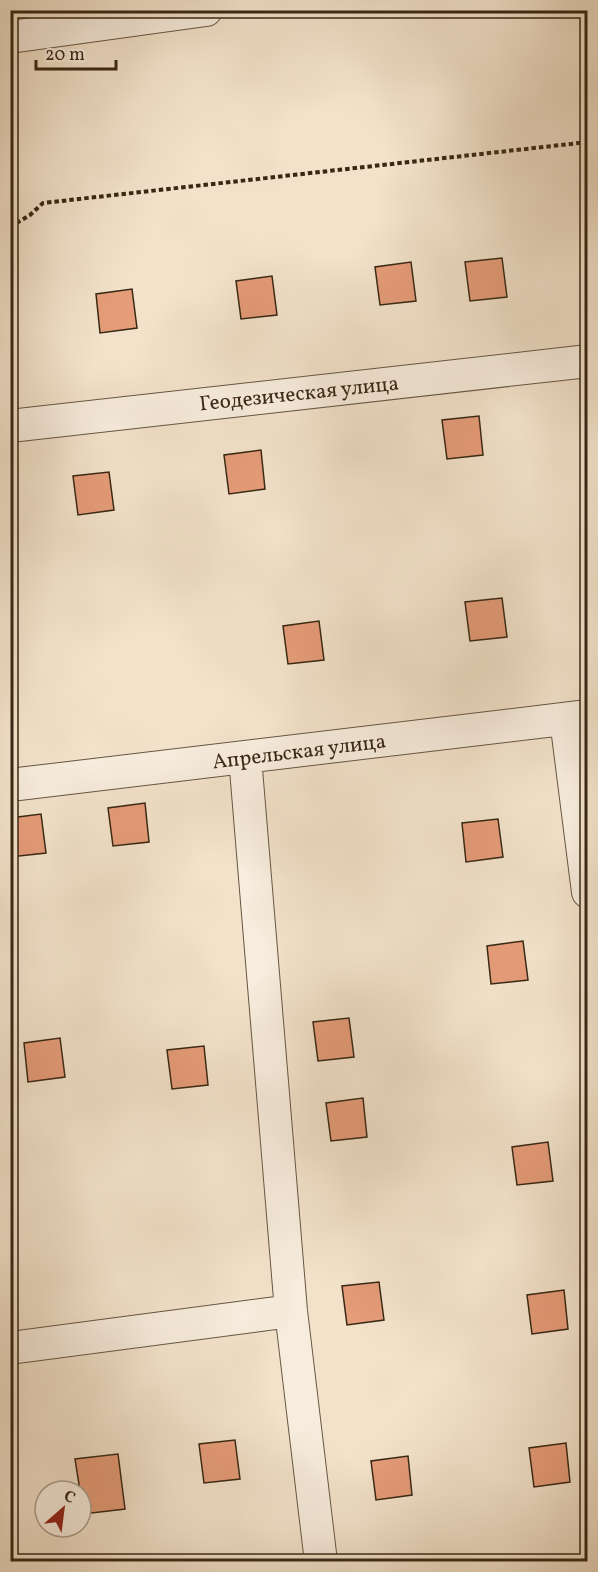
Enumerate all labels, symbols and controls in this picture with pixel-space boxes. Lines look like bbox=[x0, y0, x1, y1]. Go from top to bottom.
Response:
scale bar bbox=[36, 33, 116, 71]
text: 20 m bbox=[45, 43, 85, 68]
street label: Геодезическая улица bbox=[198, 370, 400, 419]
street label: Апрельская улица bbox=[211, 727, 388, 778]
north arrow bbox=[33, 1479, 93, 1539]
text: С bbox=[59, 1485, 79, 1510]

